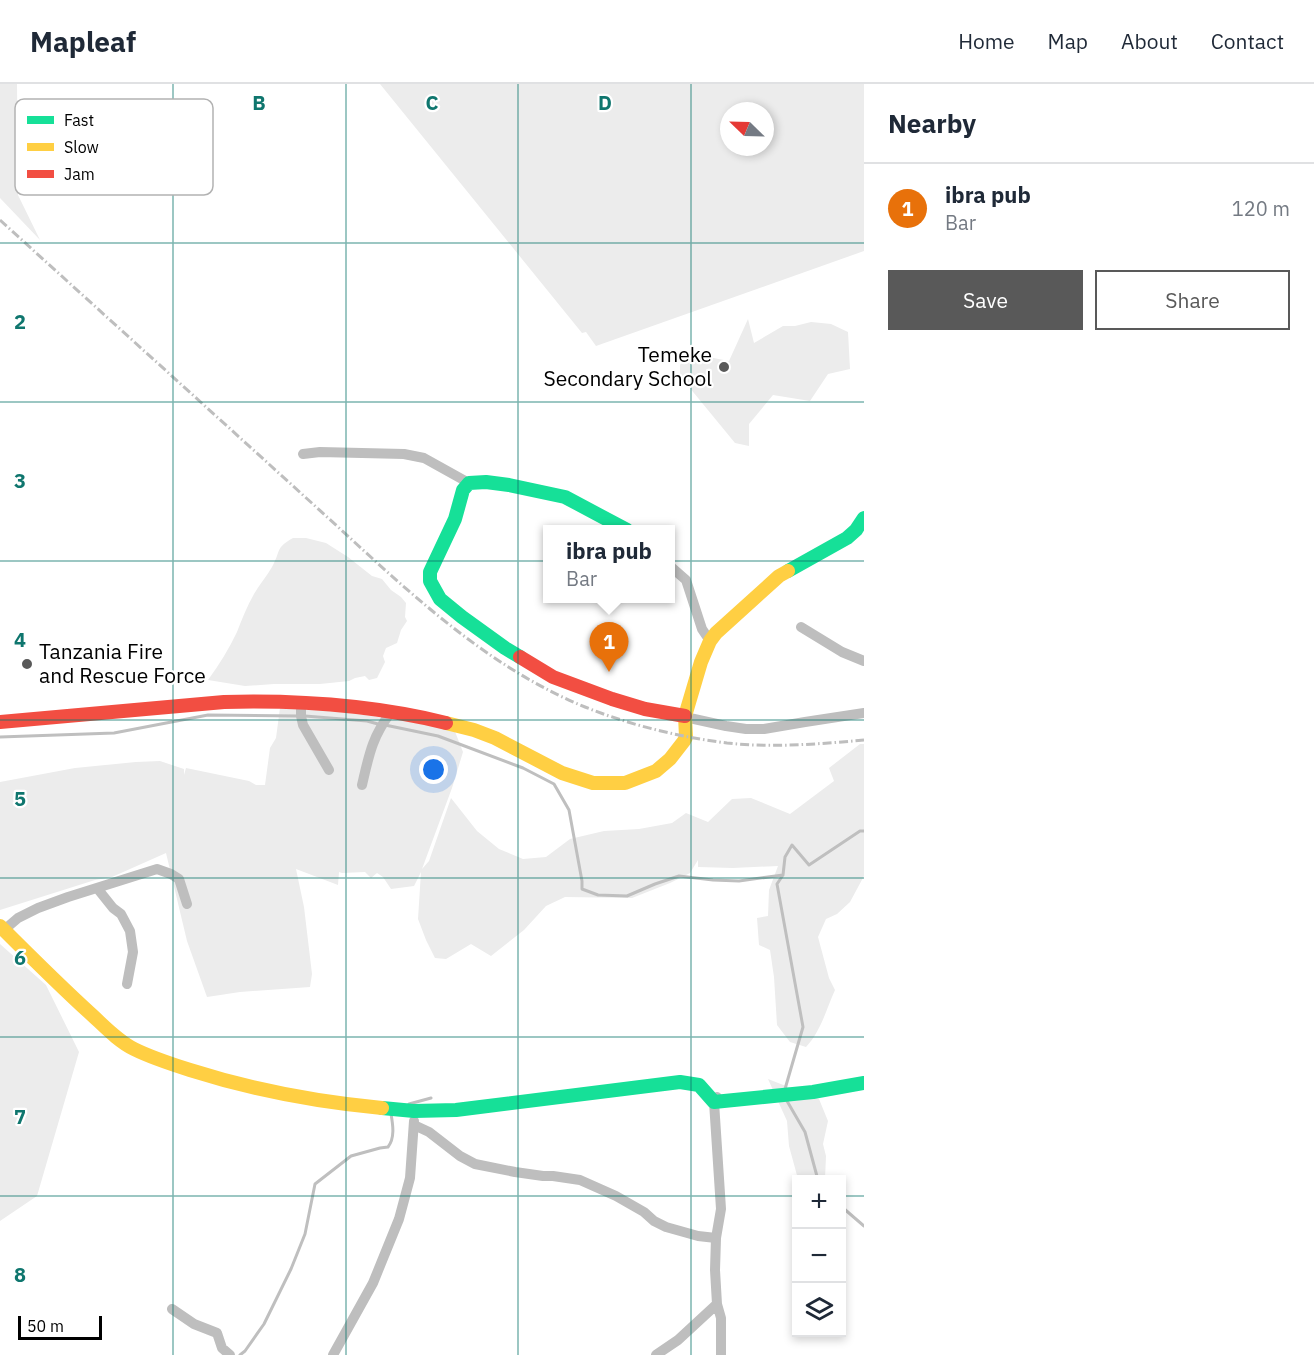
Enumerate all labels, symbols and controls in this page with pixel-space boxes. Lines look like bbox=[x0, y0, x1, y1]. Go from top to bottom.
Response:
text: Mapleaf bbox=[30, 23, 136, 60]
text: Home bbox=[958, 27, 1015, 55]
text: Map bbox=[1048, 27, 1088, 55]
text: About bbox=[1121, 27, 1178, 55]
text: Contact bbox=[1211, 27, 1284, 55]
text: B bbox=[252, 89, 266, 116]
text: C bbox=[425, 89, 439, 116]
text: D bbox=[598, 89, 612, 116]
legend bbox=[15, 99, 213, 195]
north arrow bbox=[720, 102, 774, 156]
text: Nearby bbox=[888, 106, 976, 140]
text: Fast bbox=[64, 110, 94, 130]
text: Slow bbox=[64, 137, 99, 157]
text: Jam bbox=[64, 164, 95, 184]
text: ibra pub bbox=[945, 180, 1031, 209]
text: 1 bbox=[902, 195, 914, 222]
text: 120 m bbox=[1232, 195, 1290, 222]
text: Bar bbox=[945, 209, 976, 236]
button: Save bbox=[888, 270, 1083, 330]
button: Share bbox=[1095, 270, 1290, 330]
text: 2 bbox=[14, 308, 26, 335]
place label: Temeke Secondary School bbox=[543, 340, 712, 392]
marker: Temeke Secondary School bbox=[717, 360, 731, 374]
text: 3 bbox=[14, 467, 26, 494]
popup bbox=[543, 525, 675, 603]
text: ibra pub bbox=[566, 536, 652, 565]
text: Bar bbox=[566, 565, 597, 592]
pin: 1 bbox=[590, 622, 628, 672]
text: 4 bbox=[14, 626, 26, 653]
place label: Tanzania Fire and Rescue Force bbox=[39, 637, 206, 689]
marker: Tanzania Fire and Rescue Force bbox=[20, 657, 34, 671]
your location bbox=[419, 755, 448, 784]
text: 5 bbox=[14, 785, 26, 812]
text: 6 bbox=[14, 944, 26, 971]
text: 7 bbox=[14, 1103, 26, 1130]
map controls bbox=[792, 1175, 846, 1337]
button: + bbox=[792, 1175, 846, 1229]
button: − bbox=[792, 1229, 846, 1283]
text: 8 bbox=[14, 1261, 26, 1288]
button: layers bbox=[792, 1283, 846, 1337]
scale bar bbox=[18, 1313, 102, 1340]
text: 50 m bbox=[27, 1316, 64, 1336]

